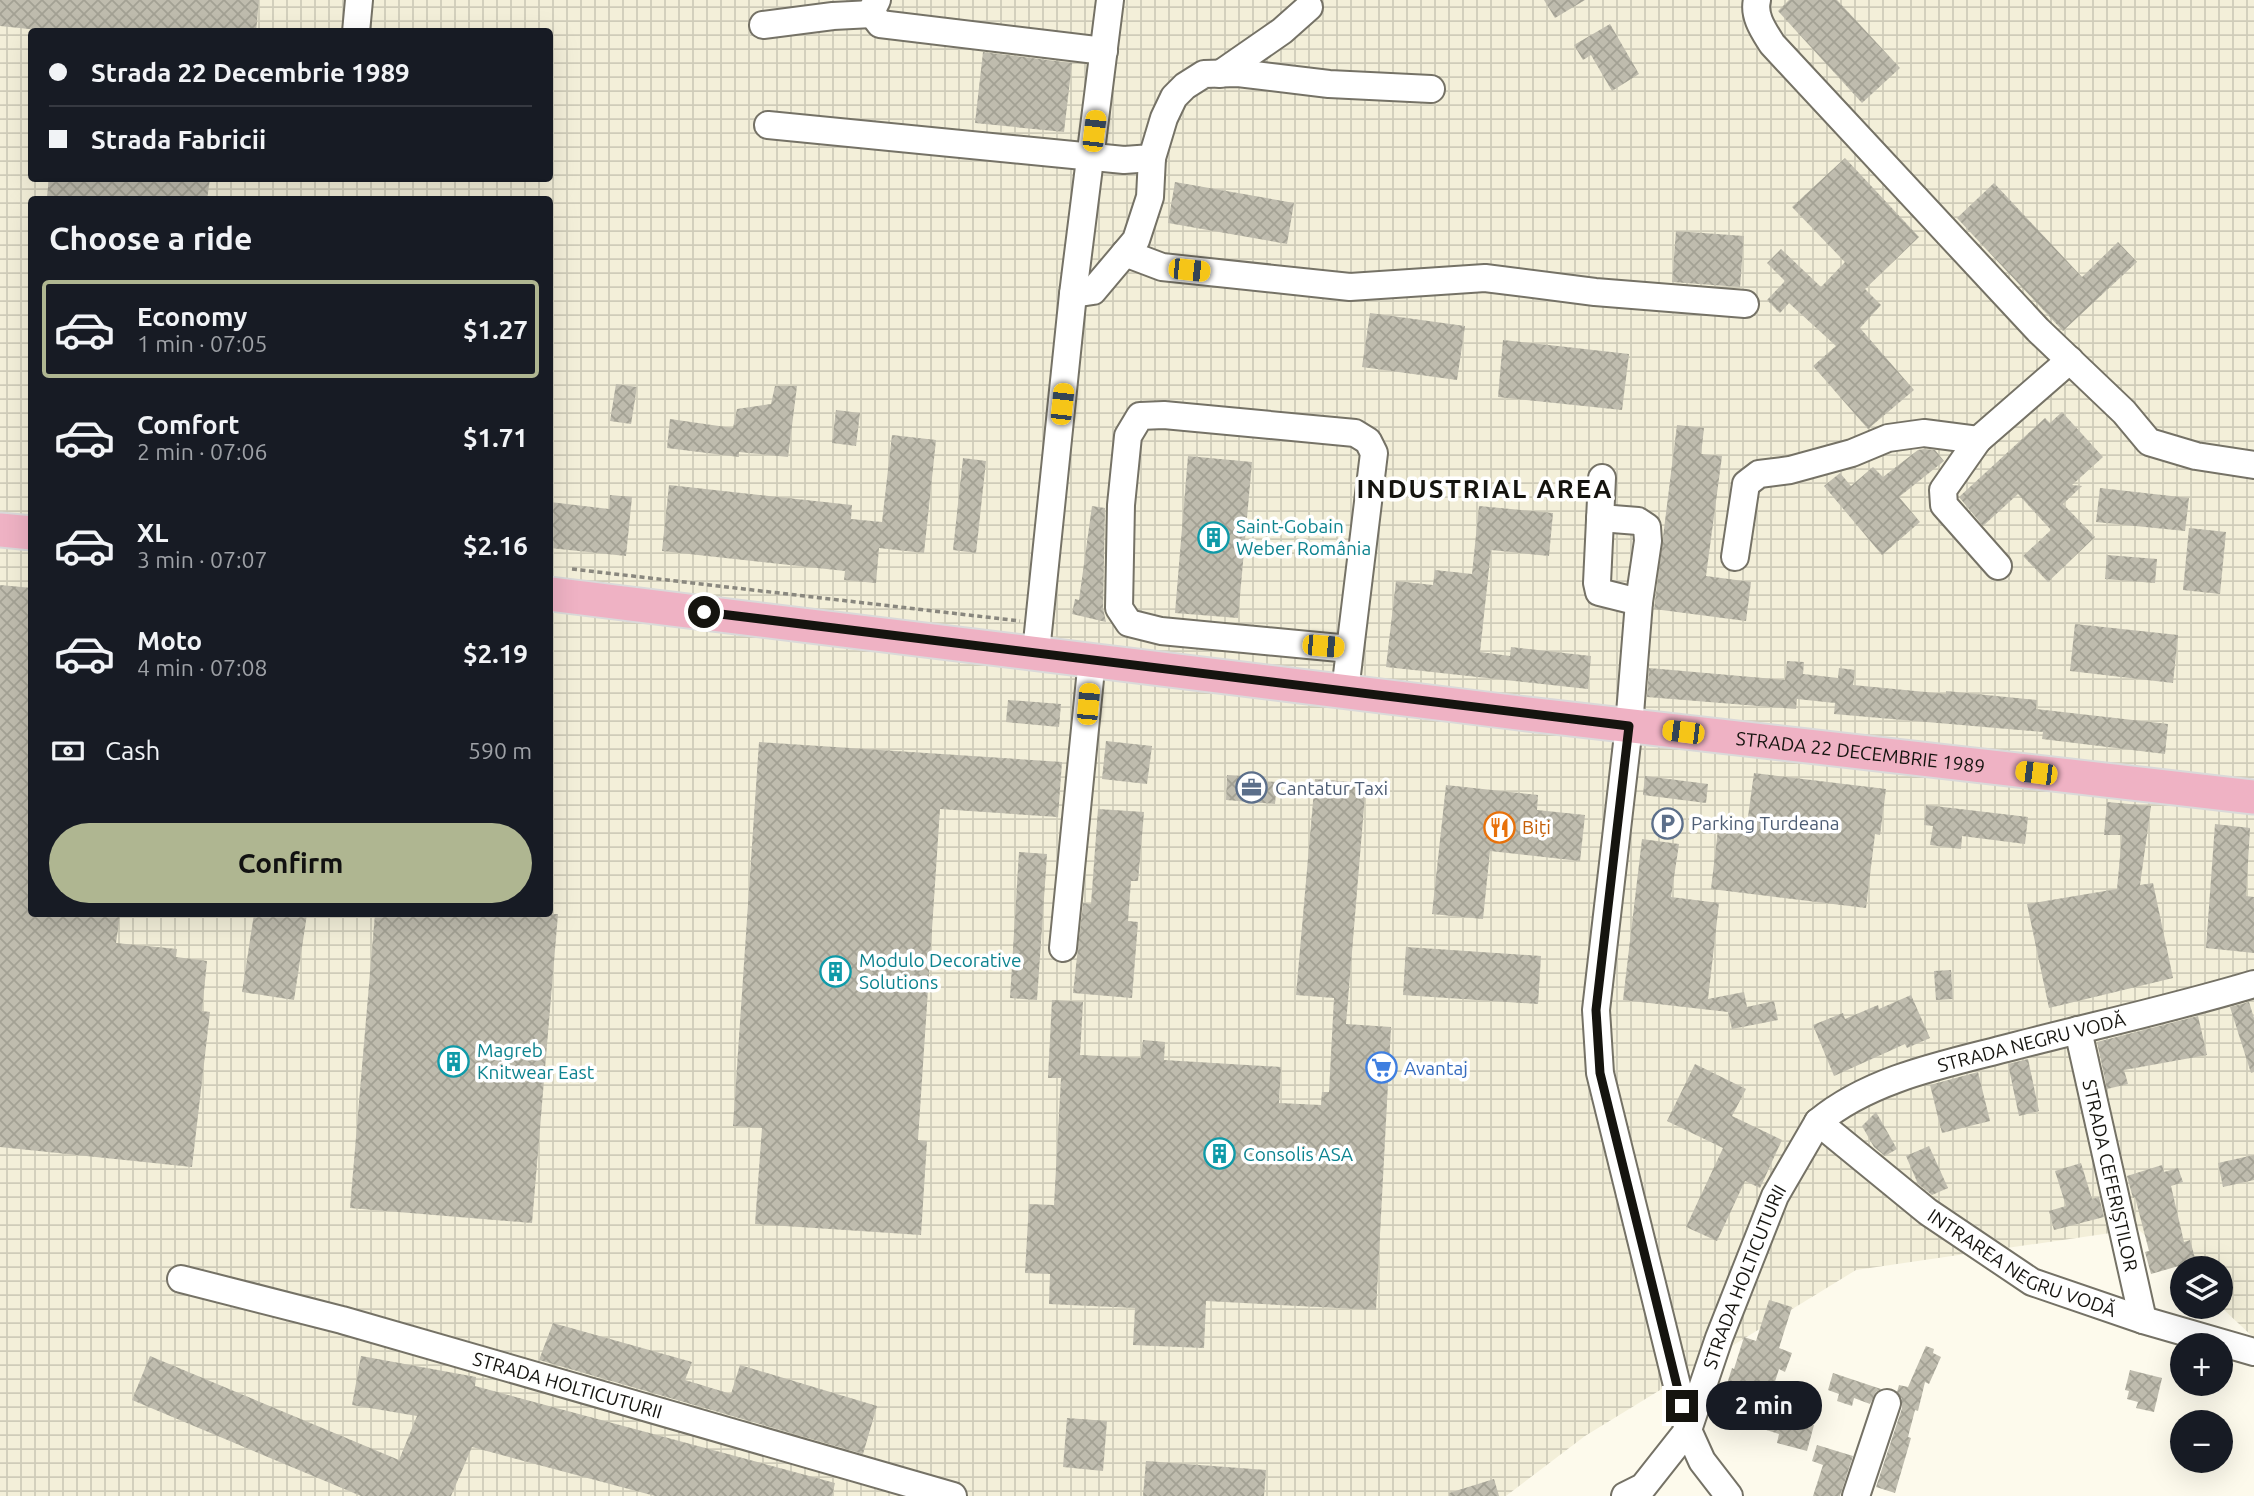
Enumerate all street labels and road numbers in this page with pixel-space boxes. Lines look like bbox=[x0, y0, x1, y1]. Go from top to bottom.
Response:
street label: STRADA 22 DECEMBRIE 1989 bbox=[1735, 727, 1986, 777]
street label: STRADA NEGRU VODĂ bbox=[1935, 1008, 2128, 1076]
street label: STRADA CEFERIȘTILOR bbox=[2078, 1077, 2143, 1274]
street label: STRADA HOLTICUTURII bbox=[1698, 1180, 1790, 1372]
street label: INTRAREA NEGRU VODĂ bbox=[1924, 1204, 2120, 1321]
street label: STRADA HOLTICUTURII bbox=[470, 1347, 665, 1423]

